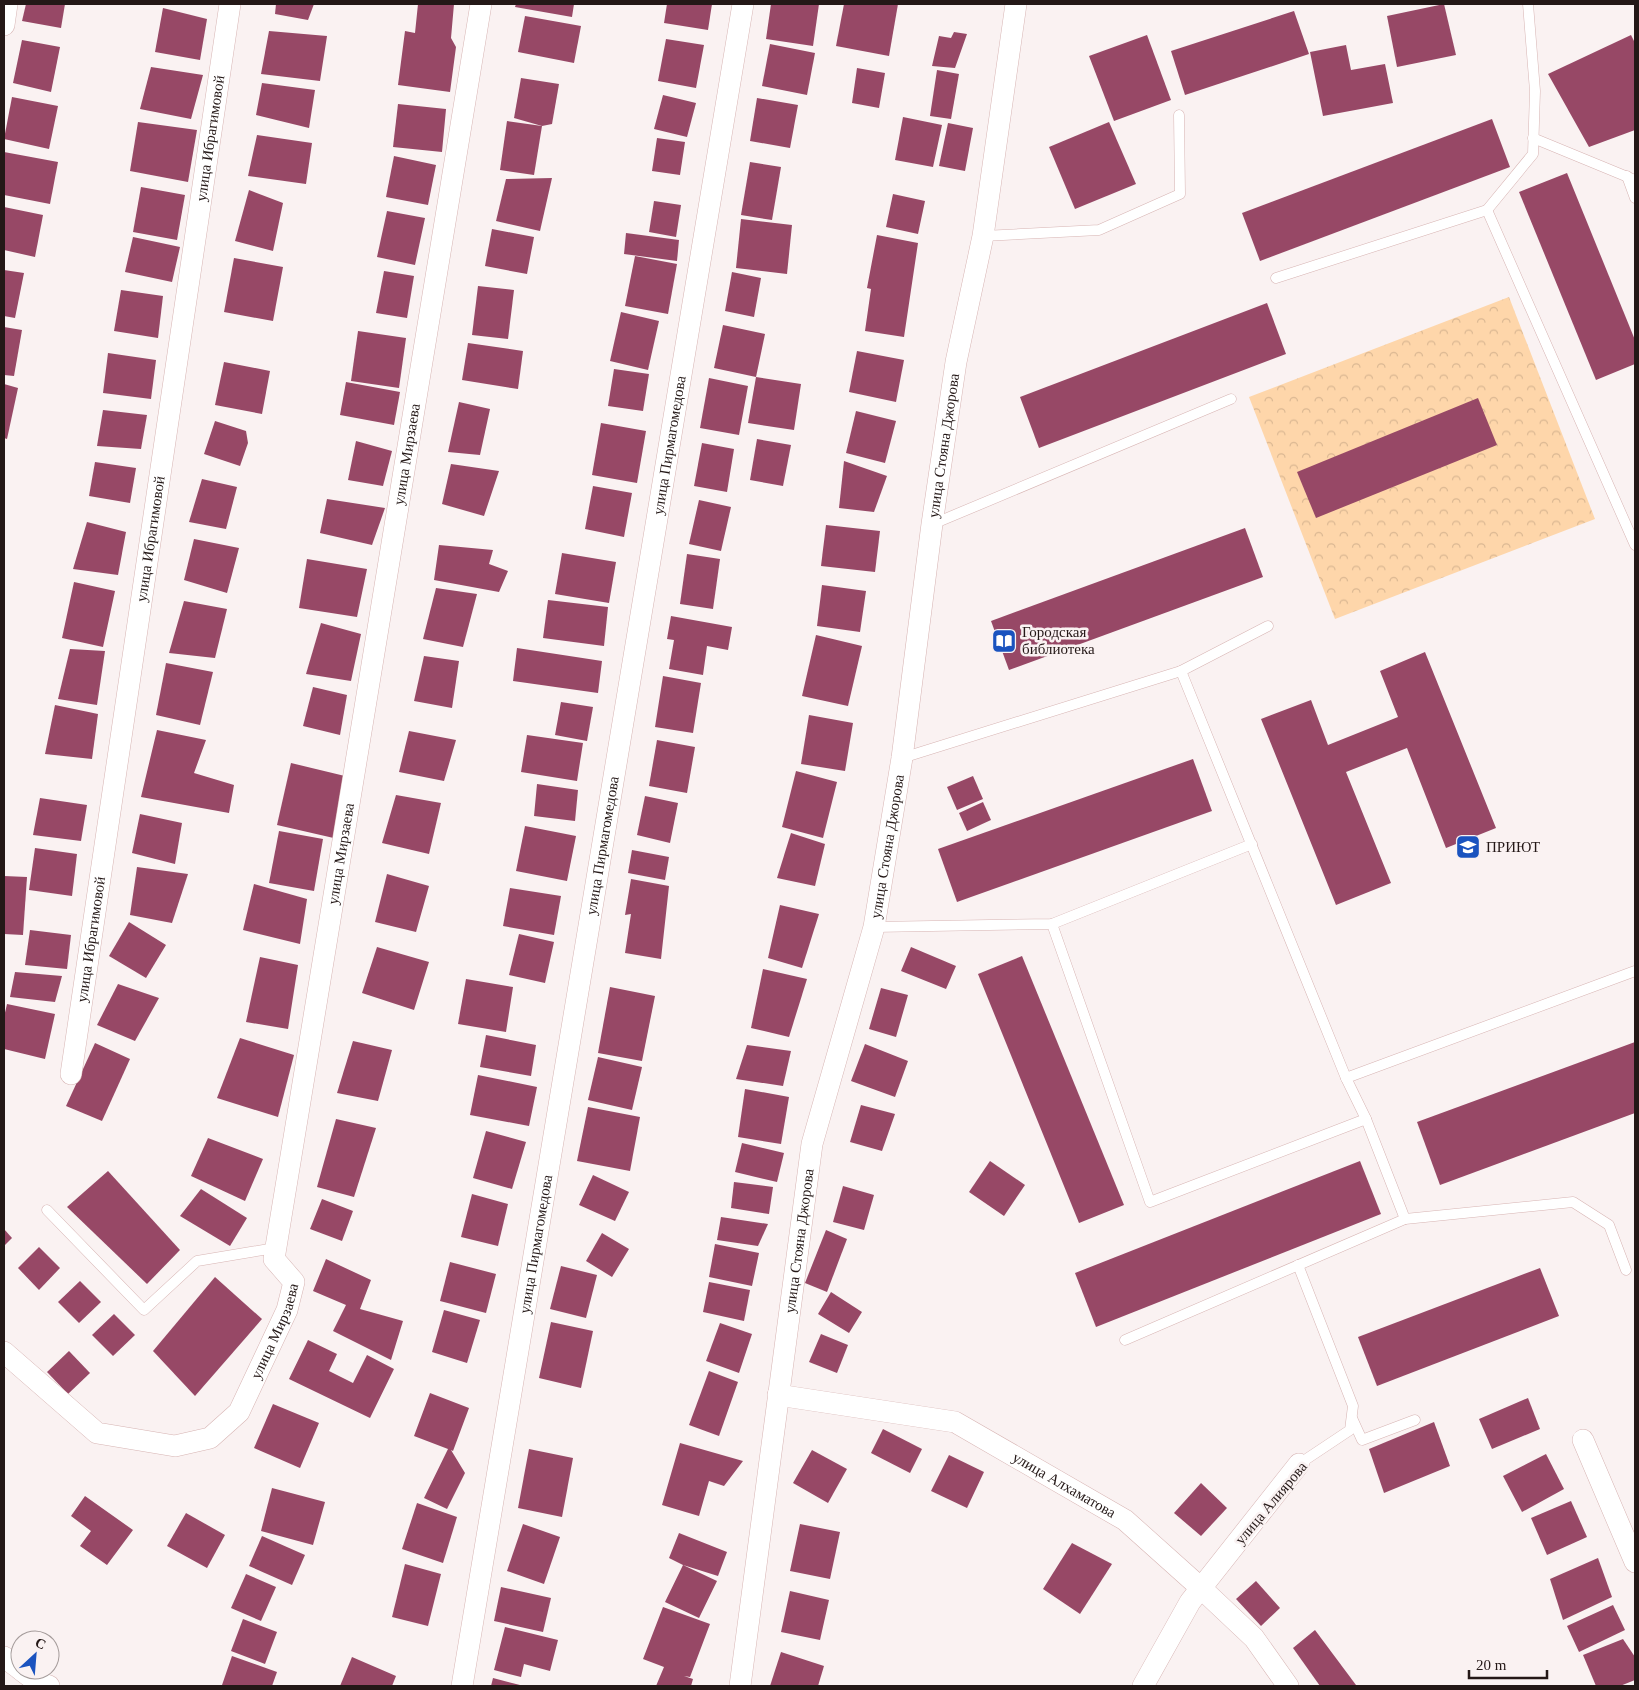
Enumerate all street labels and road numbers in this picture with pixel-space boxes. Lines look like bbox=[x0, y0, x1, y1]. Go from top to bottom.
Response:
street label: улица Ибрагимовой bbox=[193, 74, 227, 202]
street label: улица Стояна Джорова bbox=[925, 372, 962, 519]
street label: улица Пирмагомедова bbox=[650, 374, 689, 516]
street label: улица Мирзаева bbox=[390, 402, 423, 506]
street label: улица Ибрагимовой bbox=[133, 475, 168, 603]
street label: улица Стояна Джорова bbox=[868, 773, 907, 920]
street label: улица Пирмагомедова bbox=[583, 775, 622, 916]
street label: улица Мирзаева bbox=[325, 801, 357, 906]
street label: улица Ибрагимовой bbox=[74, 875, 108, 1004]
street label: улица Стояна Джорова bbox=[782, 1167, 817, 1314]
street label: улица Пирмагомедова bbox=[516, 1173, 555, 1315]
street label: улица Мирзаева bbox=[248, 1281, 301, 1382]
street label: улица Алхаматова bbox=[1010, 1449, 1119, 1521]
street label: улица Алиярова bbox=[1232, 1458, 1310, 1547]

